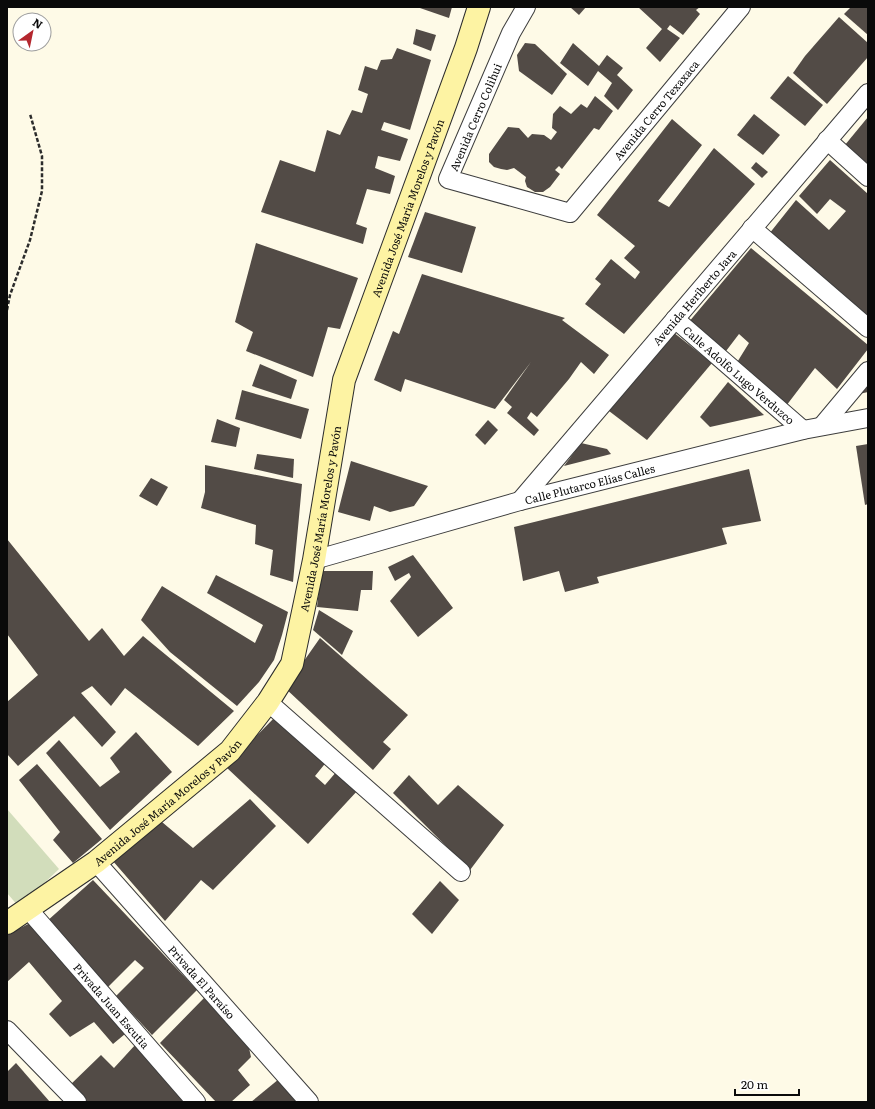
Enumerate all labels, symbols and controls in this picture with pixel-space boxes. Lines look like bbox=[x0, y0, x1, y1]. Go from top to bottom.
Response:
north arrow bbox=[12, 12, 52, 52]
text: N bbox=[30, 14, 46, 32]
street label: Avenida Cerro Texaxaca bbox=[609, 56, 702, 163]
street label: Avenida Cerro Colihui bbox=[445, 60, 505, 173]
street label: Avenida José María Morelos y Pavón bbox=[367, 117, 447, 299]
street label: Avenida Heriberto Jara bbox=[648, 246, 739, 348]
street label: Calle Adolfo Lugo Verduzco bbox=[680, 322, 798, 428]
street label: Avenida José María Morelos y Pavón bbox=[295, 424, 344, 613]
street label: Calle Plutarco Elías Calles bbox=[523, 460, 656, 508]
street label: Avenida José María Morelos y Pavón bbox=[90, 735, 245, 869]
street label: Privada El Paraíso bbox=[165, 941, 239, 1022]
street label: Privada Juan Escutia bbox=[70, 959, 154, 1052]
scale bar bbox=[735, 1071, 799, 1097]
text: 20 m bbox=[741, 1075, 768, 1093]

